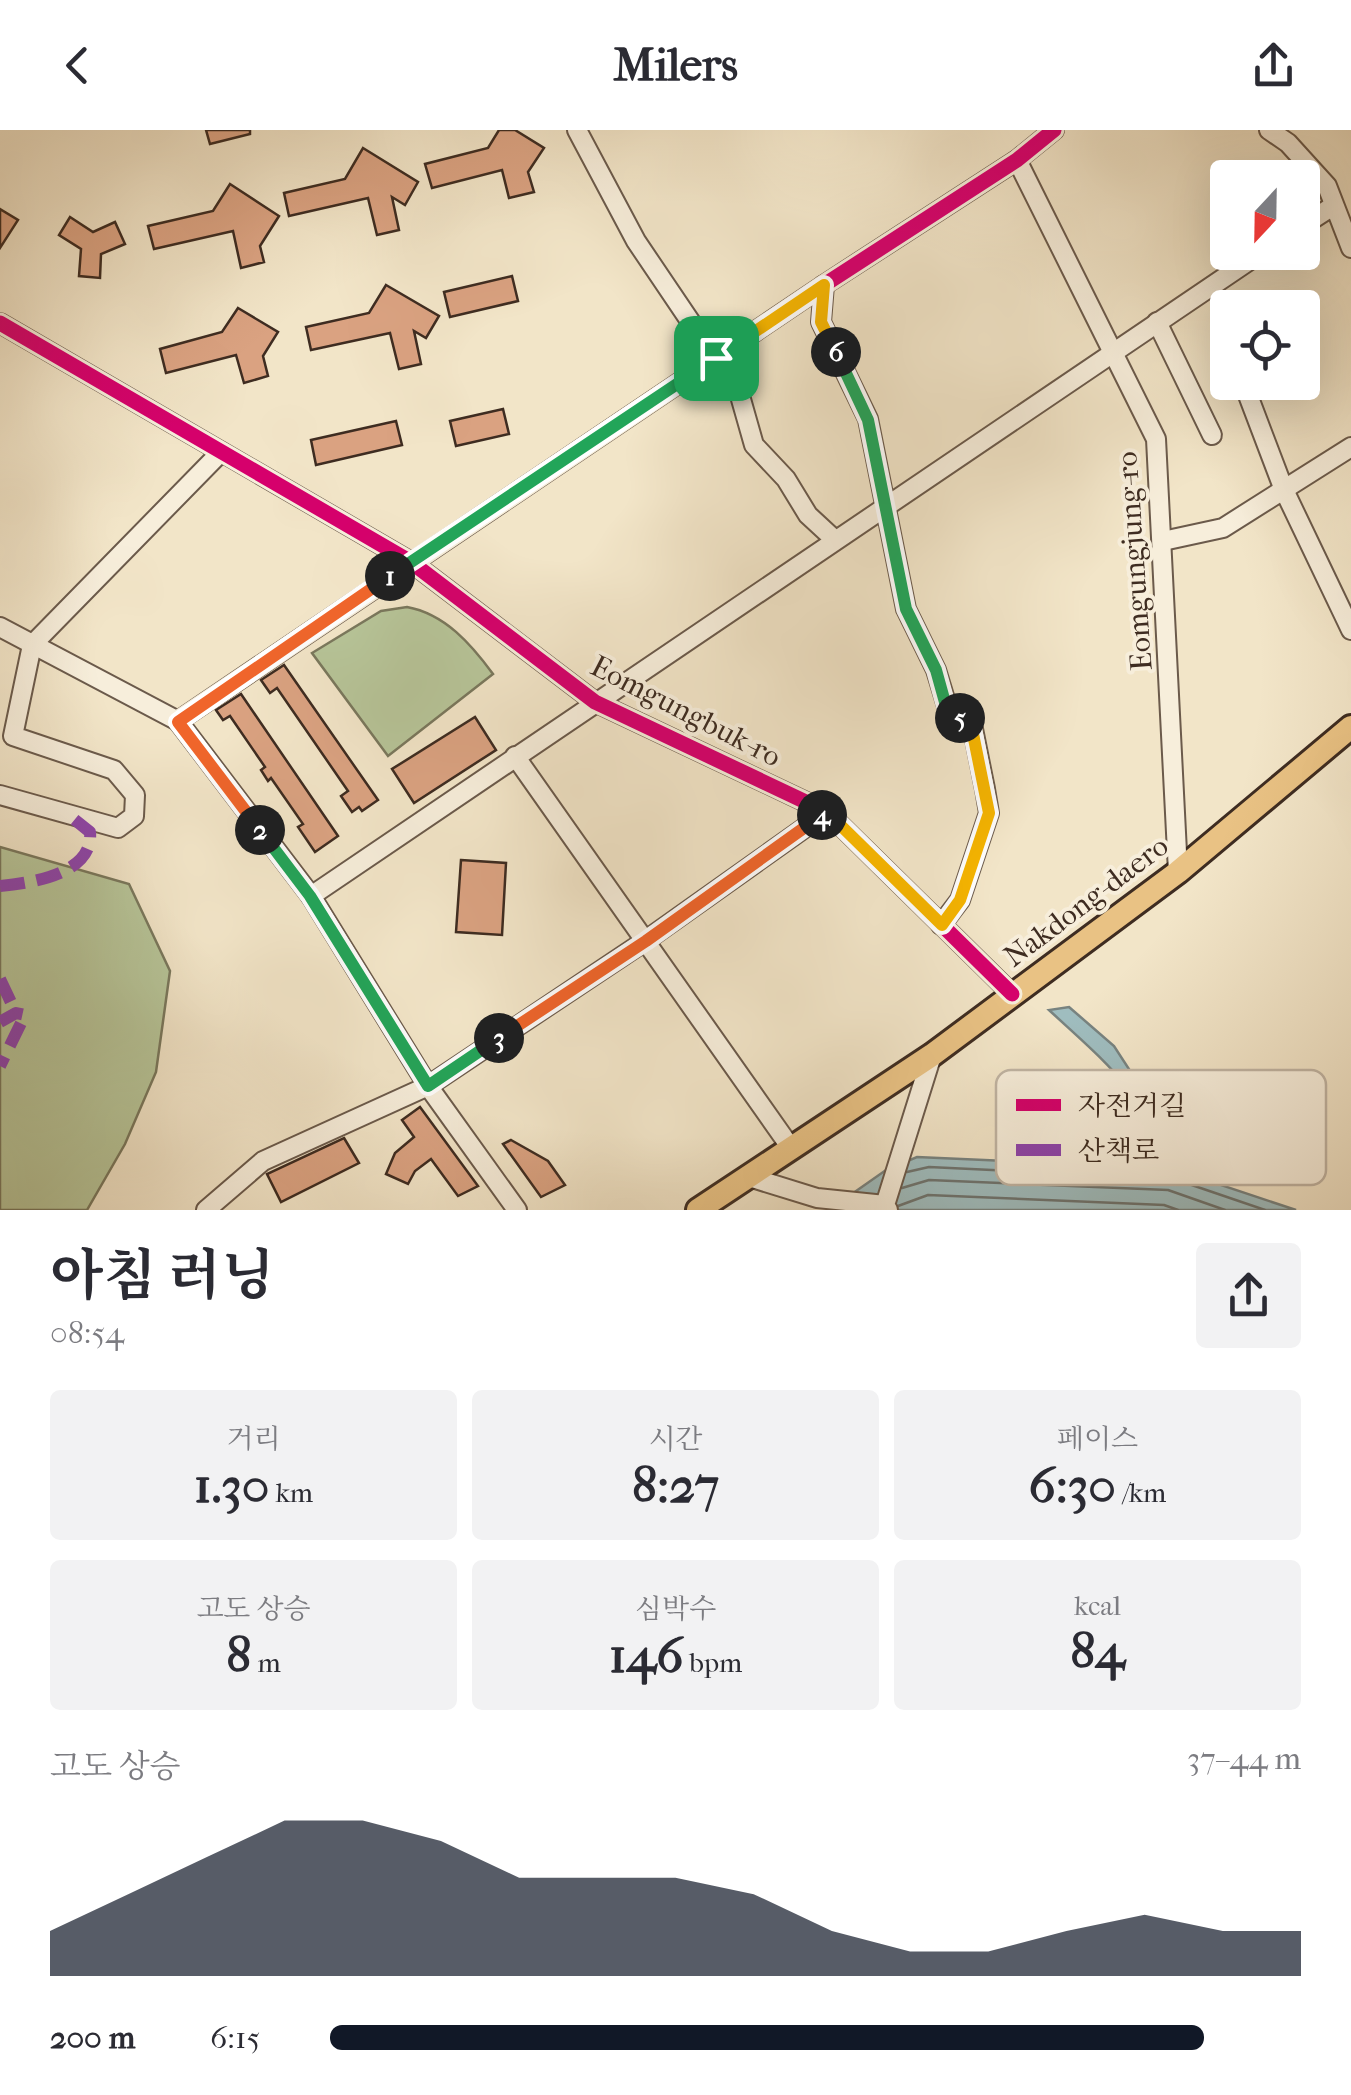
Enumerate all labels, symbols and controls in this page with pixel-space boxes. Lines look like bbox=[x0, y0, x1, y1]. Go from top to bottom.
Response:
icon: back bbox=[50, 38, 105, 93]
icon: share bbox=[1246, 38, 1301, 93]
text: Milers bbox=[613, 39, 738, 92]
north arrow bbox=[1210, 160, 1320, 270]
map controls bbox=[1210, 160, 1320, 400]
button: locate bbox=[1210, 290, 1320, 400]
pin bbox=[674, 316, 759, 401]
pin: 6 bbox=[811, 327, 861, 377]
icon: arrive bbox=[689, 331, 744, 386]
text: 6 bbox=[828, 335, 844, 368]
street label: Eomgungjung-ro bbox=[1109, 450, 1160, 672]
pin: 1 bbox=[365, 551, 415, 601]
text: 1 bbox=[385, 559, 395, 592]
street label: Eomgungbuk-ro bbox=[585, 648, 787, 774]
pin: 5 bbox=[935, 693, 985, 743]
text: 5 bbox=[954, 701, 966, 734]
pin: 4 bbox=[797, 790, 847, 840]
text: 4 bbox=[814, 798, 830, 831]
pin: 2 bbox=[235, 805, 285, 855]
text: 2 bbox=[253, 813, 267, 846]
street label: Nakdong-daero bbox=[997, 828, 1175, 974]
pin: 3 bbox=[474, 1013, 524, 1063]
text: 3 bbox=[493, 1021, 505, 1054]
legend bbox=[996, 1070, 1326, 1185]
text: 자전거길 bbox=[1078, 1089, 1186, 1122]
text: 산책로 bbox=[1078, 1134, 1159, 1167]
button: share bbox=[1196, 1243, 1301, 1348]
text: 아침 러닝 bbox=[50, 1244, 274, 1308]
text: 08:54 bbox=[50, 1314, 124, 1351]
text: 거리 bbox=[226, 1422, 281, 1455]
text: 시간 bbox=[648, 1422, 703, 1455]
text: 페이스 bbox=[1057, 1422, 1138, 1455]
text: 1.30 bbox=[194, 1456, 269, 1515]
text: 8:27 bbox=[632, 1456, 719, 1515]
text: 6:30 bbox=[1029, 1456, 1116, 1515]
text: km bbox=[269, 1476, 313, 1509]
text: /km bbox=[1116, 1476, 1166, 1509]
text: kcal bbox=[1074, 1589, 1121, 1622]
text: 고도 상승 bbox=[196, 1592, 311, 1625]
text: 심박수 bbox=[635, 1592, 716, 1625]
text: 84 bbox=[1070, 1622, 1125, 1681]
text: 8 bbox=[226, 1626, 251, 1685]
text: 146 bbox=[609, 1626, 683, 1685]
text: m bbox=[251, 1646, 281, 1679]
text: bpm bbox=[683, 1646, 742, 1679]
text: 37–44 m bbox=[1187, 1740, 1301, 1777]
text: 고도 상승 bbox=[50, 1748, 181, 1785]
text: 200 m bbox=[50, 2019, 135, 2056]
text: 6:15 bbox=[210, 2019, 260, 2056]

